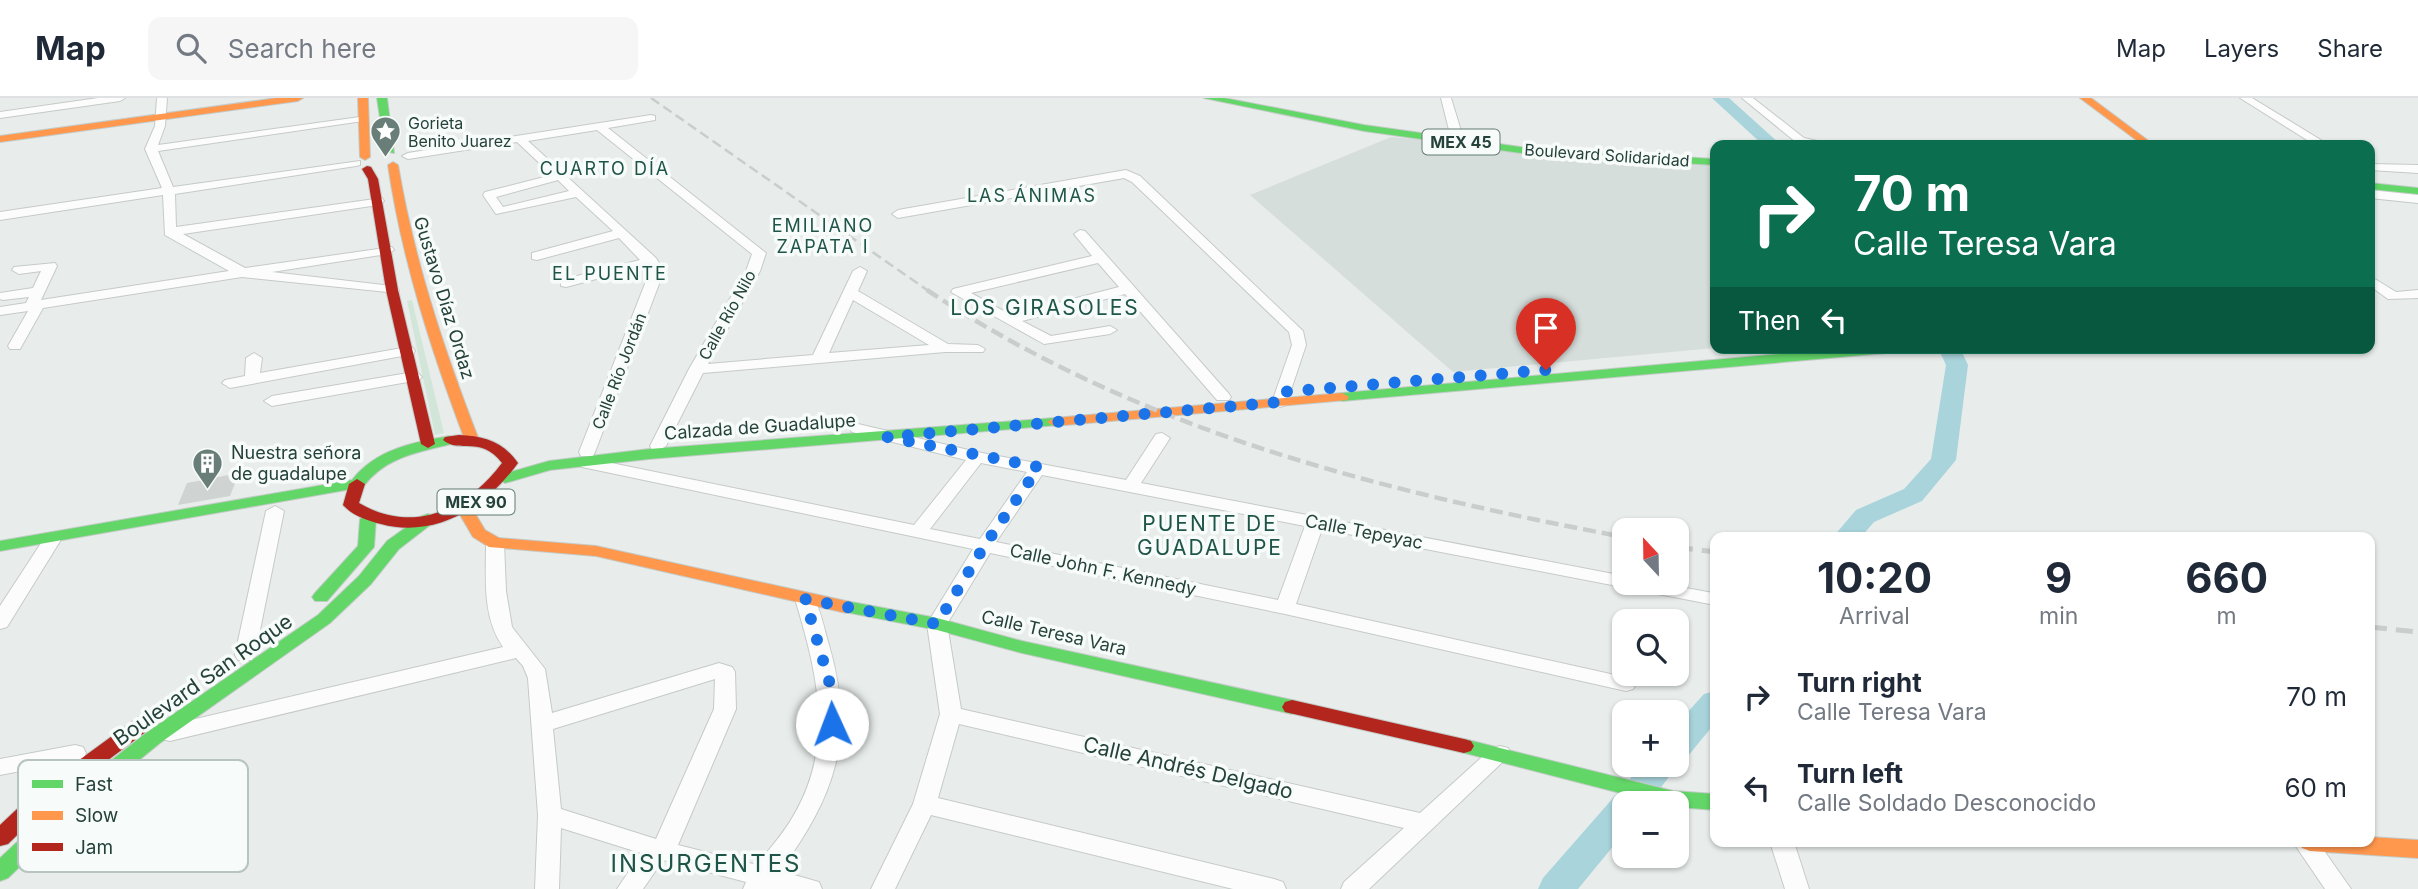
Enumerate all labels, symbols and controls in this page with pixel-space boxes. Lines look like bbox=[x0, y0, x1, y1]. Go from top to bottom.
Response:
search box bbox=[148, 17, 638, 80]
text: Map bbox=[35, 28, 106, 68]
icon: search bbox=[172, 29, 210, 67]
text: Search here bbox=[228, 33, 376, 64]
text: Map bbox=[2116, 34, 2166, 63]
text: Layers bbox=[2204, 34, 2279, 63]
text: Share bbox=[2317, 34, 2383, 63]
place label: Gorieta Benito Juarez bbox=[408, 113, 512, 151]
place icon: Gorieta Benito Juarez bbox=[368, 115, 402, 159]
road number: MEX 45 bbox=[1422, 130, 1500, 154]
street label: Boulevard Solidaridad bbox=[1524, 139, 1690, 171]
district label: CUARTO DÍA bbox=[540, 157, 670, 179]
text: 70 m bbox=[1853, 164, 1970, 223]
icon: right bbox=[1738, 168, 1829, 259]
district label: LAS ÁNIMAS bbox=[967, 184, 1097, 206]
street label: Gustavo Díaz Ordaz bbox=[410, 214, 479, 382]
district label: EMILIANO ZAPATA I bbox=[772, 215, 874, 257]
text: Calle Teresa Vara bbox=[1853, 224, 2117, 263]
district label: EL PUENTE bbox=[552, 263, 668, 284]
street label: Calle Río Nilo bbox=[694, 266, 760, 364]
district label: LOS GIRASOLES bbox=[950, 295, 1140, 320]
pin bbox=[1516, 298, 1576, 370]
icon: left bbox=[1815, 301, 1853, 339]
text: Then bbox=[1738, 305, 1801, 336]
icon: arrive bbox=[1527, 309, 1565, 347]
street label: Calle Río Jordán bbox=[588, 310, 650, 432]
street label: Calzada de Guadalupe bbox=[663, 409, 857, 444]
place label: Nuestra señora de guadalupe bbox=[231, 442, 361, 484]
building icon: Nuestra señora de guadalupe bbox=[191, 446, 225, 490]
road number: MEX 90 bbox=[438, 490, 514, 514]
street label: Calle Tepeyac bbox=[1303, 510, 1425, 553]
district label: PUENTE DE GUADALUPE bbox=[1137, 511, 1283, 560]
north arrow bbox=[1612, 518, 1689, 595]
map controls bbox=[1612, 518, 1689, 868]
street label: Calle John F. Kennedy bbox=[1008, 539, 1198, 600]
text: 10:20 bbox=[1817, 552, 1932, 603]
text: 9 bbox=[2045, 552, 2072, 603]
text: 660 bbox=[2185, 552, 2268, 603]
text: Arrival bbox=[1839, 602, 1910, 630]
text: min bbox=[2039, 602, 2078, 630]
text: m bbox=[2217, 602, 2237, 630]
street label: Calle Teresa Vara bbox=[979, 606, 1129, 659]
street label: Boulevard San Roque bbox=[109, 608, 297, 751]
button: search bbox=[1612, 609, 1689, 686]
text: Turn right bbox=[1797, 667, 1922, 698]
icon: right bbox=[1738, 678, 1776, 716]
text: 70 m bbox=[2286, 681, 2347, 712]
position arrow bbox=[795, 687, 869, 761]
text: Calle Teresa Vara bbox=[1797, 698, 1987, 726]
button: + bbox=[1612, 700, 1689, 777]
street label: Calle Andrés Delgado bbox=[1081, 731, 1295, 804]
text: Turn left bbox=[1797, 758, 1903, 789]
legend bbox=[18, 760, 248, 872]
icon: left bbox=[1738, 769, 1776, 807]
text: 60 m bbox=[2284, 772, 2347, 803]
text: Fast bbox=[75, 773, 113, 796]
text: Calle Soldado Desconocido bbox=[1797, 789, 2096, 817]
button: − bbox=[1612, 791, 1689, 868]
text: Slow bbox=[75, 804, 118, 827]
text: Jam bbox=[75, 836, 113, 859]
district label: INSURGENTES bbox=[611, 849, 801, 878]

